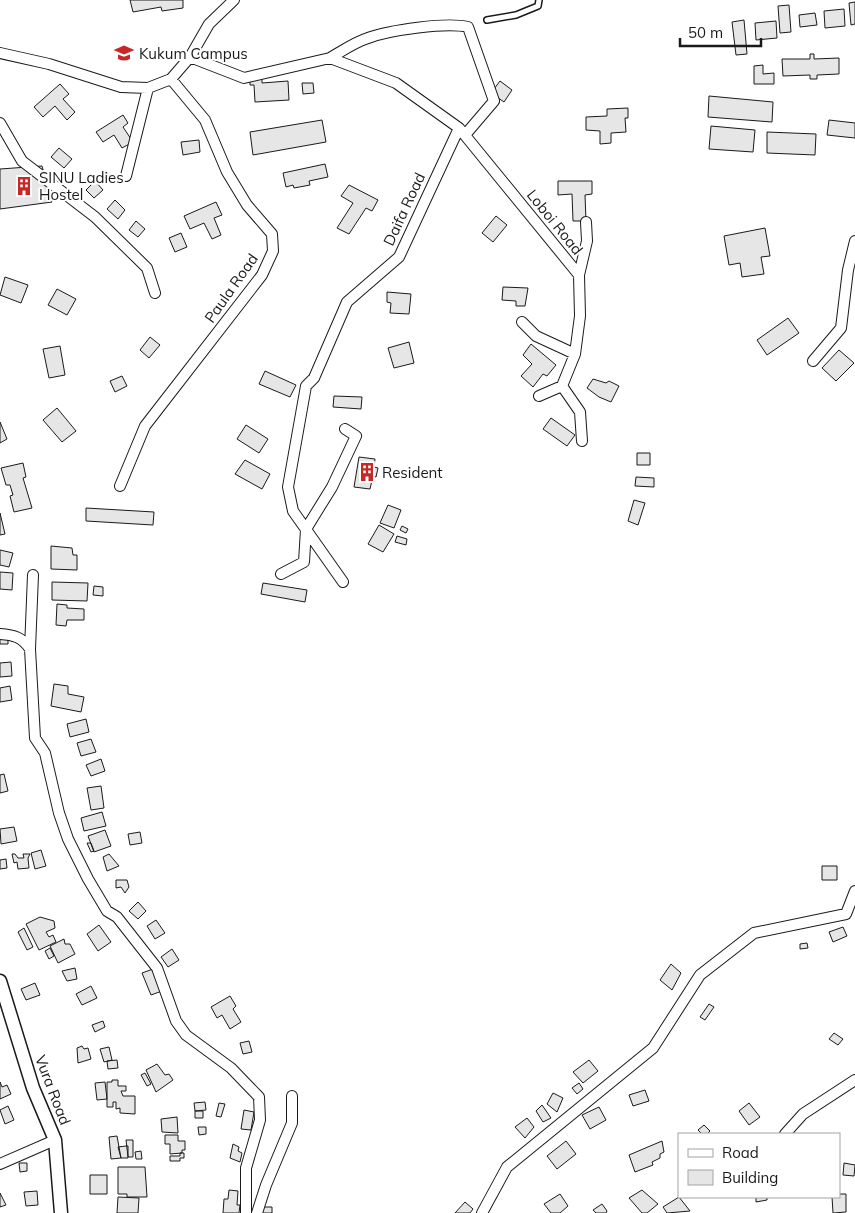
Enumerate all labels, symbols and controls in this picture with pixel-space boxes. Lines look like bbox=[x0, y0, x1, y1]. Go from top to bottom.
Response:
scale bar bbox=[680, 15, 761, 47]
text: 50 m bbox=[688, 23, 723, 42]
school or university icon: Kukum Campus bbox=[113, 42, 135, 64]
place label: Kukum Campus bbox=[139, 44, 248, 63]
place label: SINU Ladies Hostel bbox=[39, 168, 124, 204]
street label: Daifa Road bbox=[379, 169, 429, 249]
building icon: SINU Ladies Hostel bbox=[13, 175, 35, 197]
street label: Loboi Road bbox=[523, 186, 587, 258]
street label: Paula Road bbox=[200, 250, 262, 326]
building icon: Resident bbox=[356, 461, 378, 483]
place label: Resident bbox=[382, 463, 443, 482]
street label: Vura Road bbox=[31, 1052, 75, 1128]
legend bbox=[678, 1133, 840, 1198]
text: Road bbox=[722, 1143, 759, 1162]
text: Building bbox=[722, 1168, 778, 1187]

